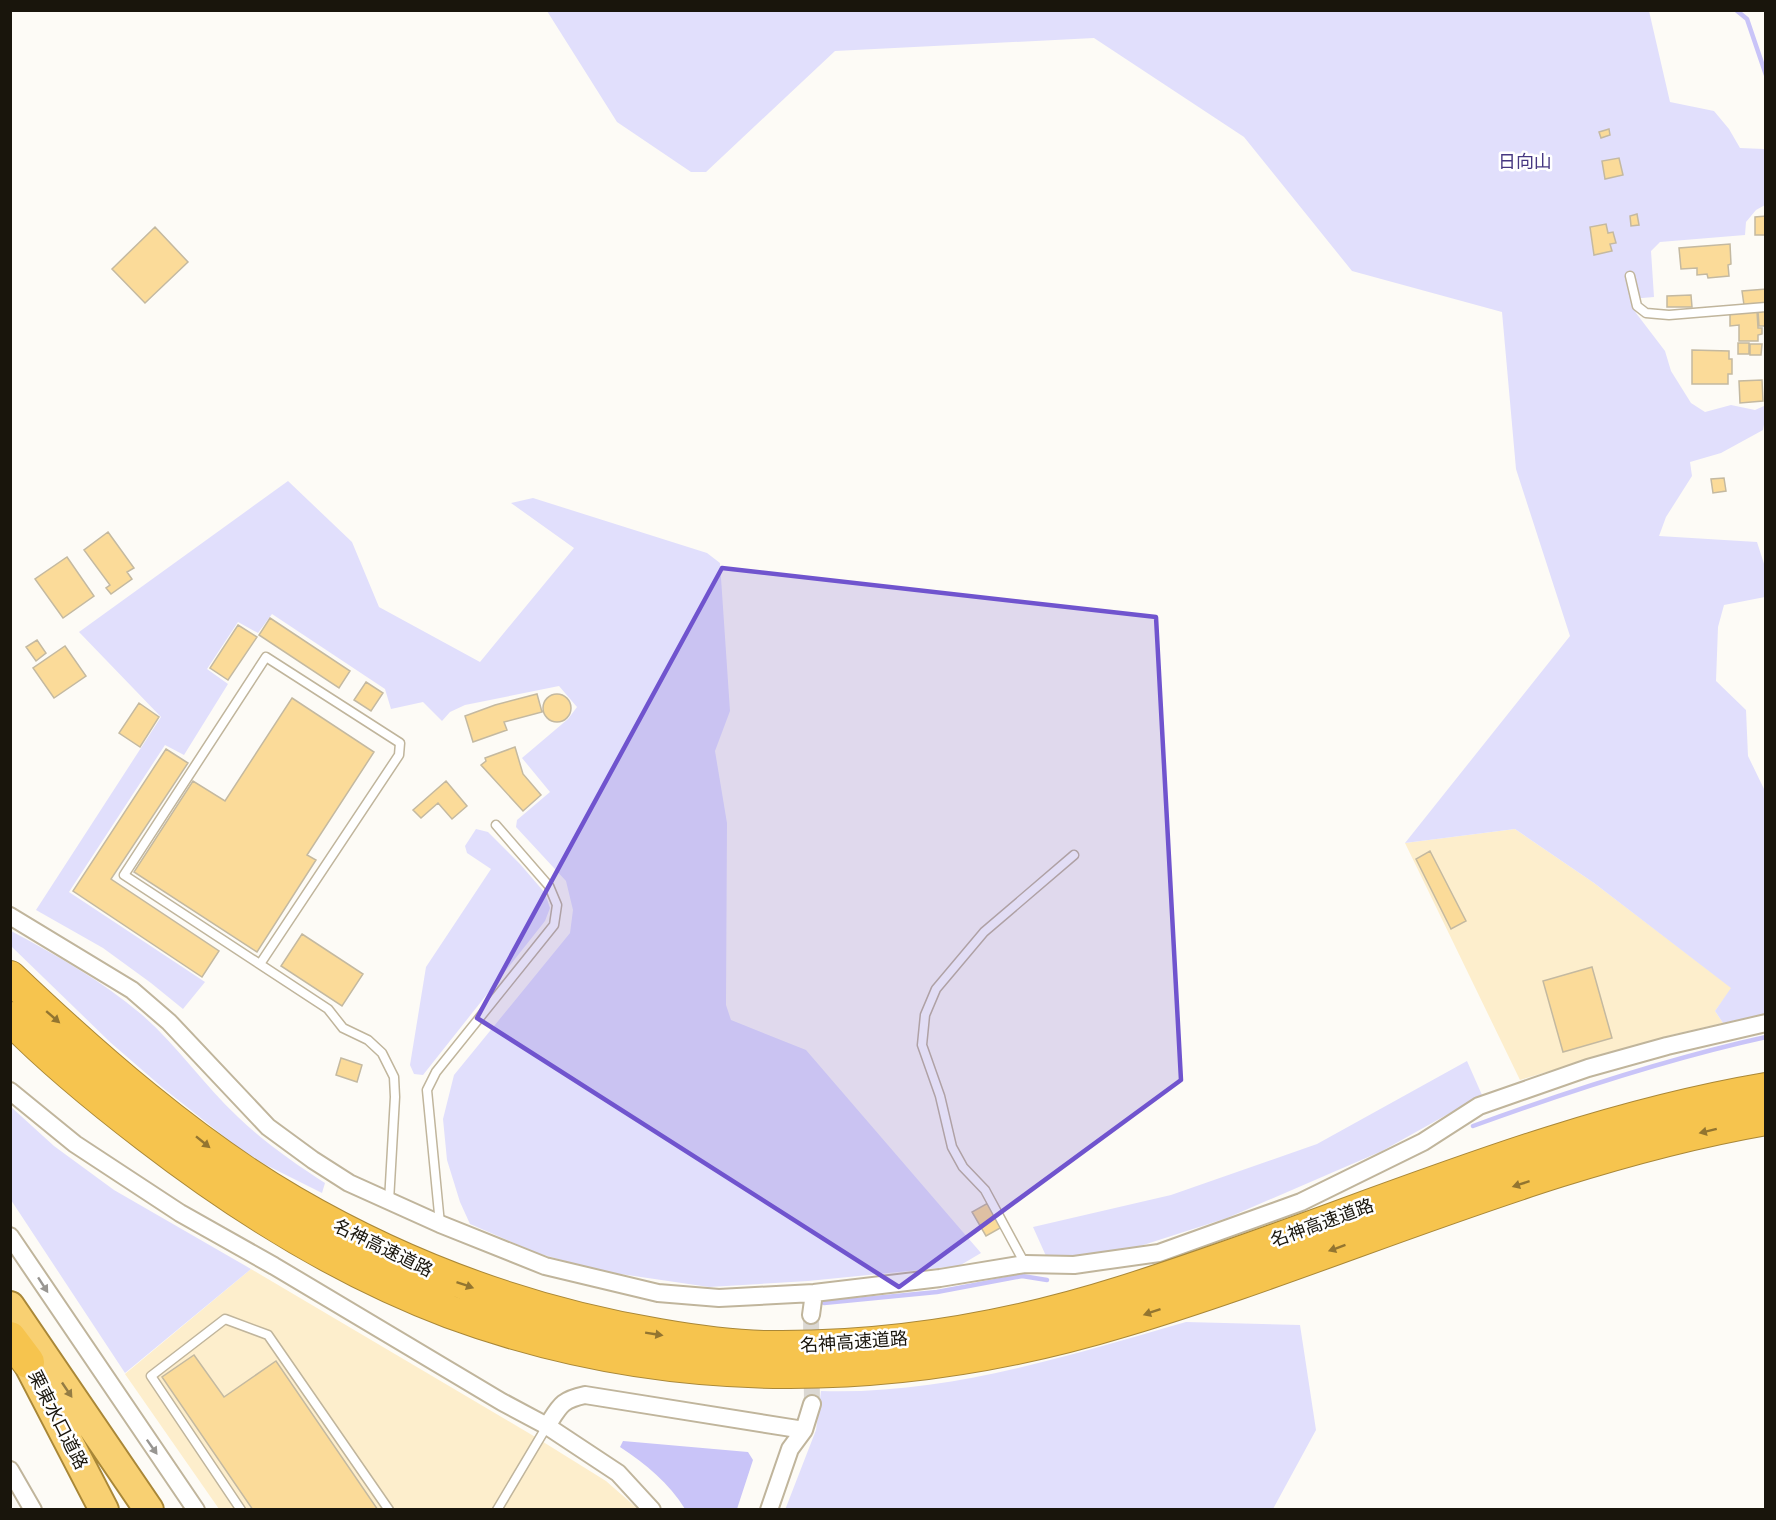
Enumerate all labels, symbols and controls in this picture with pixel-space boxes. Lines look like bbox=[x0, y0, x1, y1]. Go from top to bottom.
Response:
park label: 日向山 bbox=[1498, 149, 1552, 174]
one-way arrow bbox=[45, 1010, 60, 1023]
one-way arrow bbox=[1699, 1127, 1717, 1136]
one-way arrow bbox=[195, 1135, 211, 1148]
one-way arrow bbox=[1512, 1180, 1530, 1190]
street label: 名神高速道路 bbox=[1267, 1192, 1377, 1253]
street label: 名神高速道路 bbox=[329, 1213, 437, 1282]
one-way arrow bbox=[1328, 1244, 1346, 1254]
one-way arrow bbox=[37, 1277, 48, 1293]
one-way arrow bbox=[456, 1281, 474, 1290]
one-way arrow bbox=[1143, 1307, 1161, 1317]
street label: 名神高速道路 bbox=[799, 1325, 909, 1358]
one-way arrow bbox=[644, 1330, 663, 1339]
street label: 栗東水口道路 bbox=[23, 1366, 94, 1474]
one-way arrow bbox=[61, 1381, 73, 1397]
one-way arrow bbox=[146, 1438, 158, 1454]

